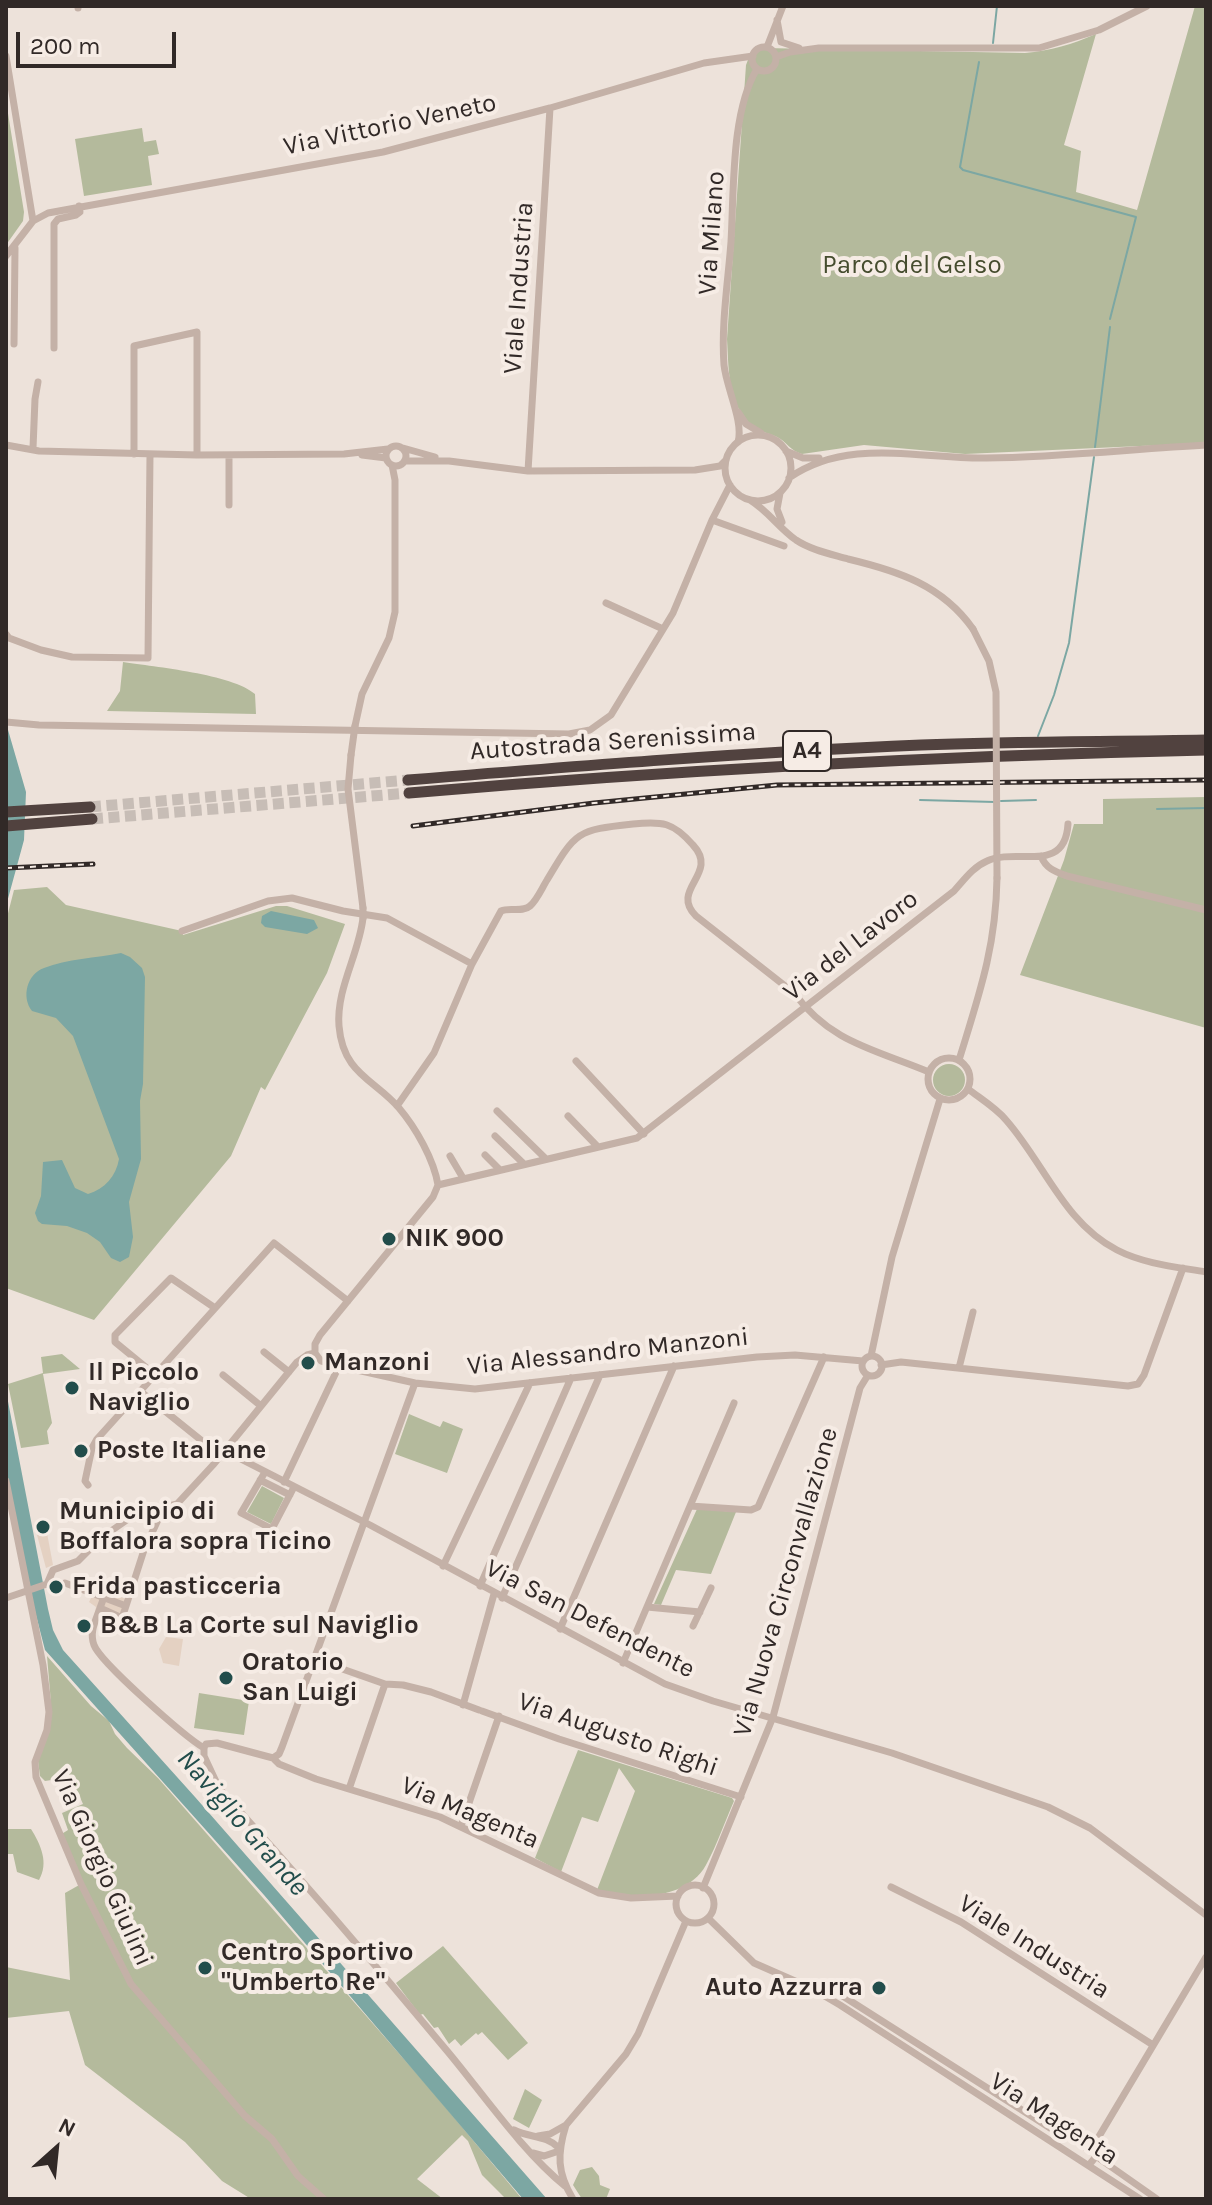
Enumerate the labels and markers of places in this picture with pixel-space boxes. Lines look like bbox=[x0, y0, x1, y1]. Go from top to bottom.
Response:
place label: NIK 900 bbox=[405, 1223, 504, 1255]
marker: NIK 900 bbox=[380, 1230, 398, 1248]
place label: Manzoni bbox=[324, 1347, 430, 1379]
marker: Manzoni bbox=[299, 1354, 317, 1372]
place label: Il Piccolo Naviglio bbox=[88, 1357, 199, 1418]
marker: Il Piccolo Naviglio bbox=[63, 1379, 81, 1397]
place label: Poste Italiane bbox=[97, 1435, 266, 1467]
marker: Poste Italiane bbox=[72, 1442, 90, 1460]
place label: Municipio di Boffalora sopra Ticino bbox=[59, 1496, 331, 1558]
marker: Municipio di Boffalora sopra Ticino bbox=[34, 1518, 52, 1536]
place label: Frida pasticceria bbox=[72, 1571, 282, 1603]
marker: Frida pasticceria bbox=[47, 1578, 65, 1596]
place label: B&B La Corte sul Naviglio bbox=[100, 1610, 419, 1642]
marker: B&B La Corte sul Naviglio bbox=[75, 1617, 93, 1635]
place label: Oratorio San Luigi bbox=[242, 1647, 358, 1708]
marker: Oratorio San Luigi bbox=[217, 1669, 235, 1687]
place label: Centro Sportivo "Umberto Re" bbox=[221, 1937, 414, 1998]
marker: Centro Sportivo "Umberto Re" bbox=[196, 1959, 214, 1977]
place label: Auto Azzurra bbox=[705, 1972, 863, 2004]
marker: Auto Azzurra bbox=[870, 1979, 888, 1997]

